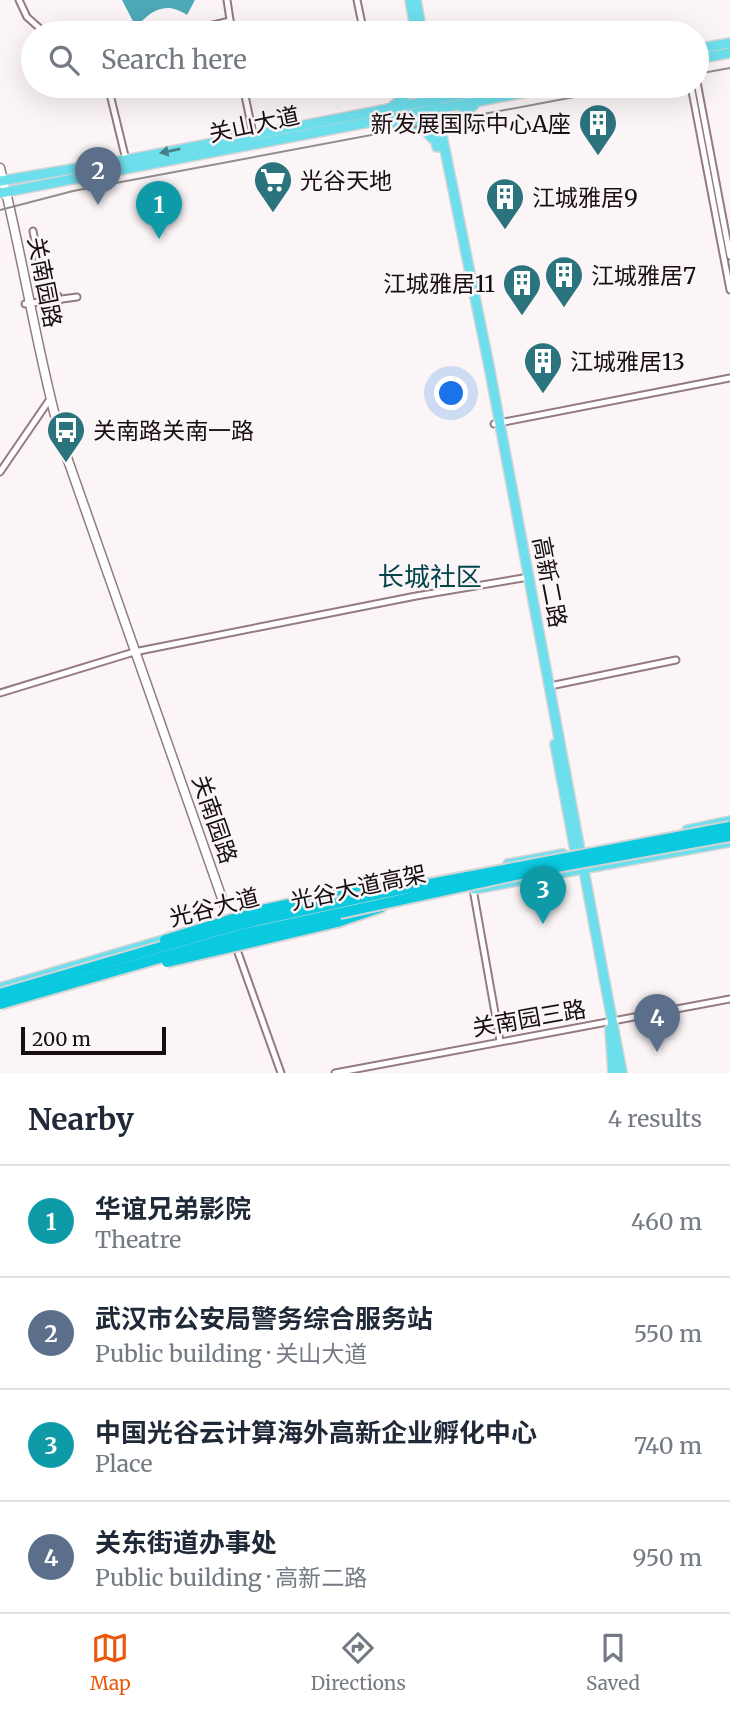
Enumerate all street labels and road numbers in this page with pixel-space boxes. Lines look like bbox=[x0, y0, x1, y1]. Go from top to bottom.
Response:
street label: 关山大道 bbox=[206, 100, 302, 148]
street label: 关南园路 bbox=[22, 234, 68, 330]
street label: 高新二路 bbox=[527, 534, 573, 630]
street label: 关南园路 bbox=[186, 771, 244, 867]
street label: 光谷大道高架 bbox=[287, 858, 429, 916]
street label: 光谷大道 bbox=[166, 882, 262, 932]
street label: 关南园三路 bbox=[470, 994, 588, 1042]

